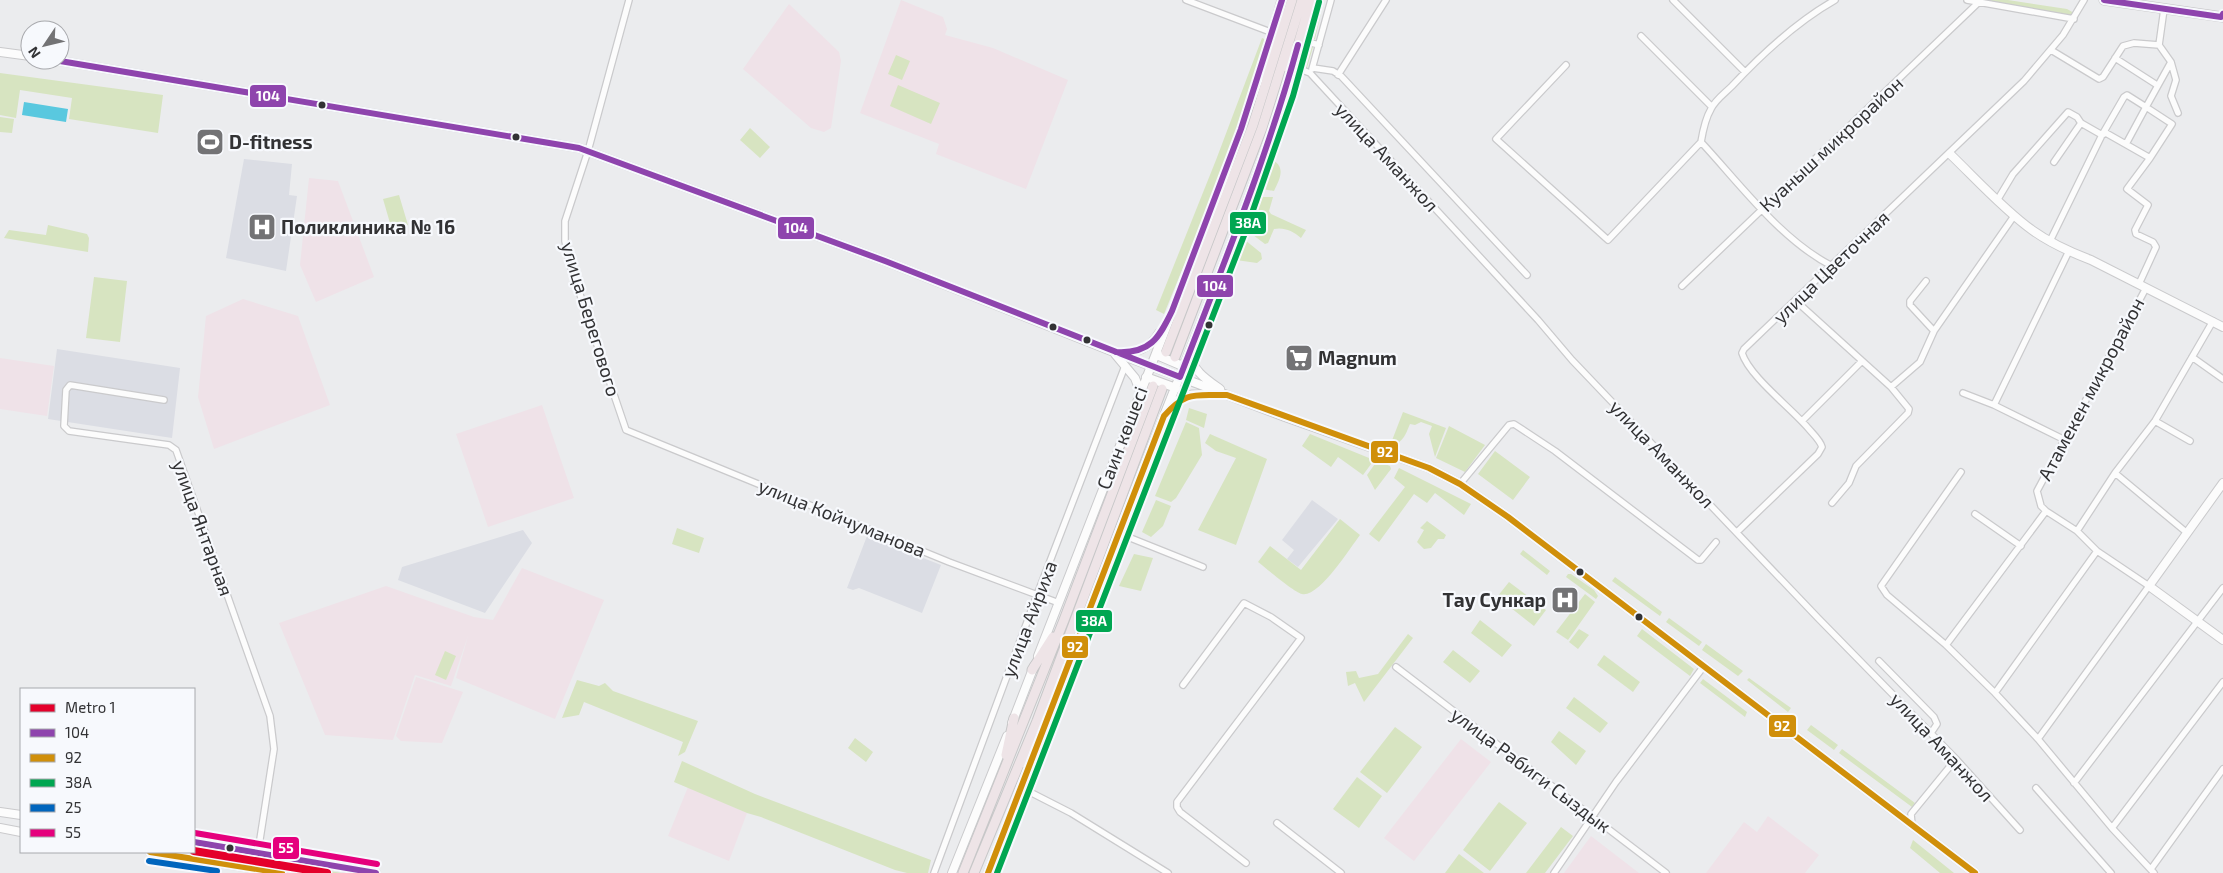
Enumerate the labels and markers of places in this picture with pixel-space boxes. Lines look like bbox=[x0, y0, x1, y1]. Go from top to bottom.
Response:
unlabelled marker bbox=[317, 100, 327, 110]
sports icon: D-fitness bbox=[195, 127, 225, 157]
place label: D-fitness bbox=[229, 130, 313, 153]
unlabelled marker bbox=[511, 132, 521, 142]
hospital icon: Поликлиника № 16 bbox=[247, 212, 277, 242]
place label: Поликлиника № 16 bbox=[281, 215, 455, 238]
unlabelled marker bbox=[1204, 320, 1214, 330]
unlabelled marker bbox=[1048, 322, 1058, 332]
unlabelled marker bbox=[1082, 335, 1092, 345]
supermarket icon: Magnum bbox=[1284, 343, 1314, 373]
place label: Magnum bbox=[1318, 346, 1397, 369]
unlabelled marker bbox=[1575, 567, 1585, 577]
hospital icon: Тау Сункар bbox=[1550, 585, 1580, 615]
place label: Тау Сункар bbox=[1442, 588, 1546, 611]
unlabelled marker bbox=[1634, 612, 1644, 622]
unlabelled marker bbox=[225, 843, 235, 853]

